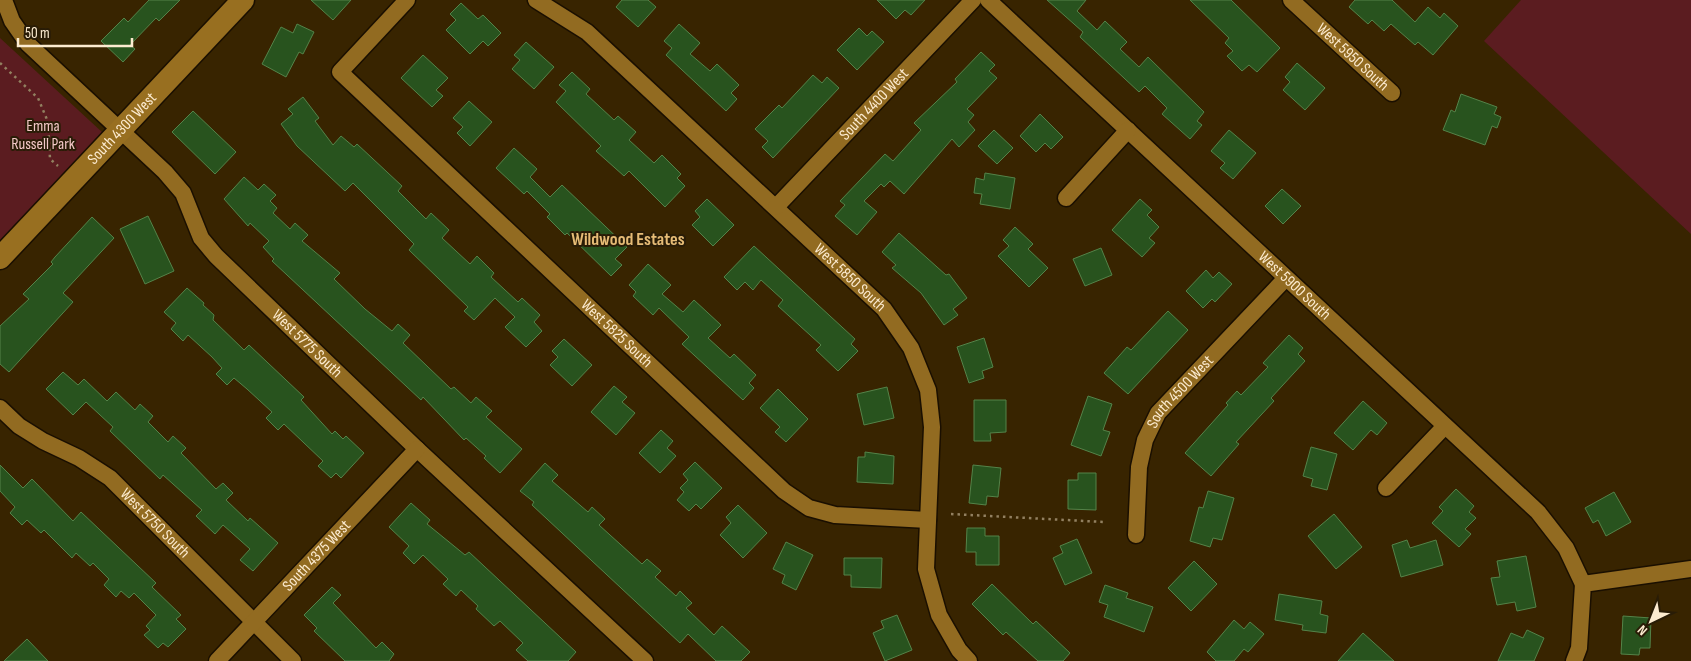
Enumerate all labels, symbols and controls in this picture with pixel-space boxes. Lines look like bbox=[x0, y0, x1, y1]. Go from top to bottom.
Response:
scale bar bbox=[18, 15, 131, 47]
street label: West 5950 South bbox=[1313, 19, 1393, 95]
text: 50 m bbox=[25, 24, 50, 43]
street label: South 4400 West bbox=[835, 64, 913, 144]
street label: South 4300 West bbox=[84, 88, 161, 168]
park label: Emma Russell Park bbox=[11, 117, 75, 154]
district label: Wildwood Estates bbox=[571, 229, 685, 250]
street label: West 5850 South bbox=[810, 239, 890, 315]
street label: West 5900 South bbox=[1255, 247, 1335, 324]
street label: West 5825 South bbox=[577, 295, 656, 371]
street label: West 5775 South bbox=[268, 306, 346, 382]
street label: South 4500 West bbox=[1143, 351, 1217, 431]
street label: West 5750 South bbox=[116, 484, 194, 562]
street label: South 4375 West bbox=[279, 516, 355, 595]
north arrow bbox=[1626, 596, 1676, 646]
text: N bbox=[1634, 621, 1651, 639]

